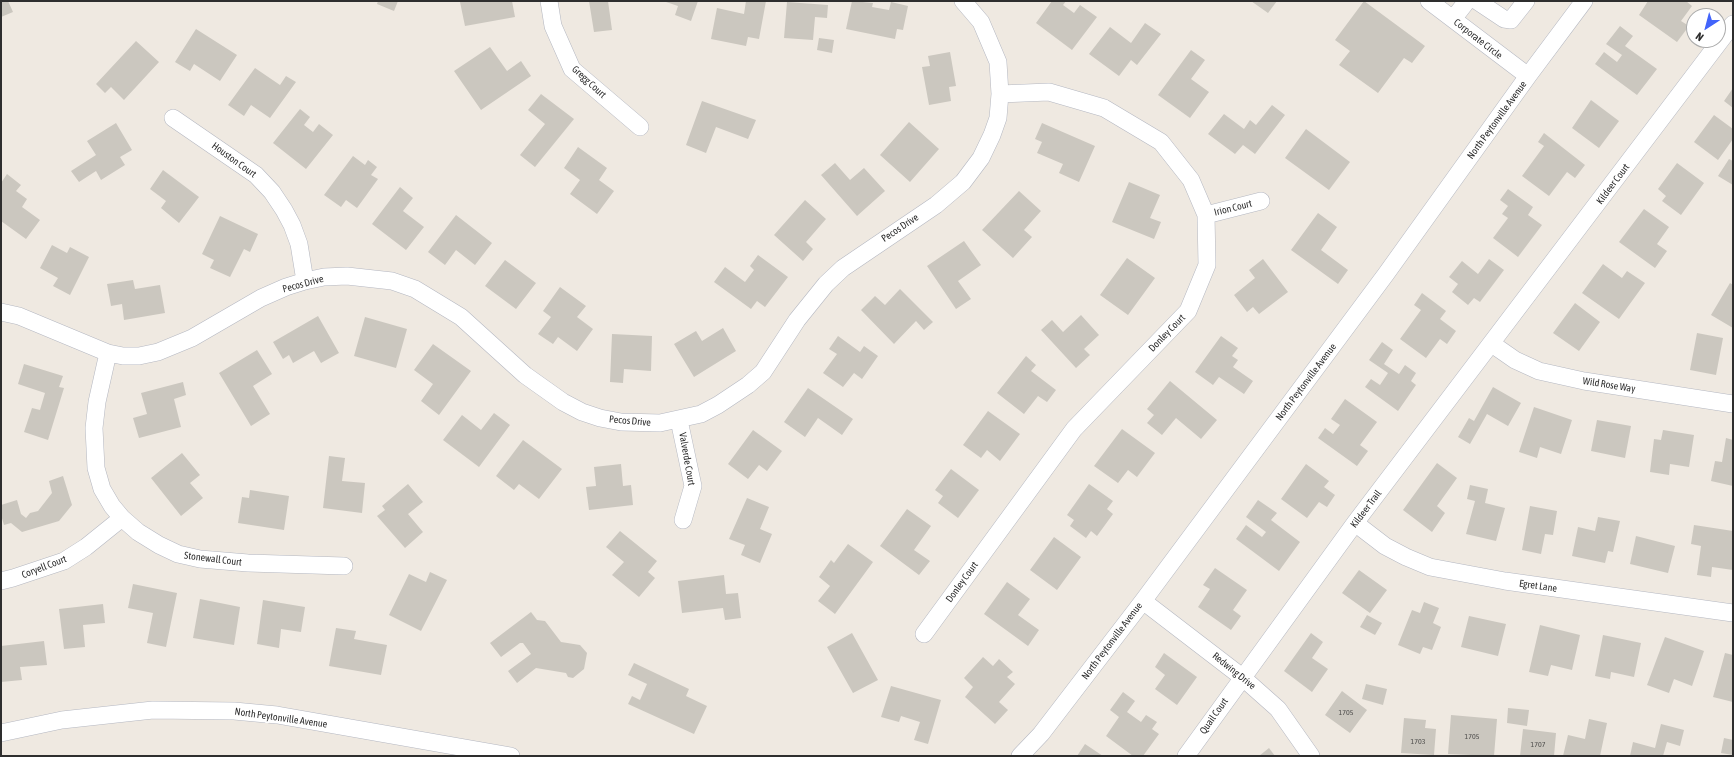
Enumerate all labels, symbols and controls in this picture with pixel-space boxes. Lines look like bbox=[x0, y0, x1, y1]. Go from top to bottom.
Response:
north arrow bbox=[1686, 8, 1726, 48]
street label: Corporate Circle bbox=[1451, 16, 1505, 62]
text: N bbox=[1693, 30, 1706, 44]
street label: Gregg Court bbox=[569, 63, 609, 101]
street label: North Peytonville Avenue bbox=[1465, 79, 1529, 161]
street label: Houston Court bbox=[209, 140, 259, 180]
street label: Kildeer Court bbox=[1594, 161, 1632, 207]
street label: Irion Court bbox=[1213, 198, 1253, 218]
street label: Pecos Drive bbox=[879, 211, 921, 245]
street label: Pecos Drive bbox=[281, 273, 325, 295]
street label: Donley Court bbox=[1146, 312, 1188, 354]
street label: North Peytonville Avenue bbox=[1273, 341, 1339, 423]
street label: Wild Rose Way bbox=[1582, 375, 1636, 395]
street label: Pecos Drive bbox=[609, 413, 651, 429]
street label: Valverde Court bbox=[676, 432, 698, 486]
street label: Kildeer Trail bbox=[1348, 488, 1384, 530]
street label: Stonewall Court bbox=[184, 550, 242, 568]
street label: Coryell Court bbox=[20, 553, 68, 581]
street label: Donley Court bbox=[943, 559, 981, 605]
street label: Egret Lane bbox=[1518, 577, 1558, 595]
street label: North Peytonville Avenue bbox=[1079, 600, 1145, 682]
street label: Redwing Drive bbox=[1210, 650, 1258, 692]
street label: Quail Court bbox=[1197, 696, 1231, 736]
street label: North Peytonville Avenue bbox=[234, 706, 328, 730]
house number: 1705 bbox=[1338, 707, 1354, 717]
house number: 1705 bbox=[1464, 731, 1480, 741]
house number: 1703 bbox=[1410, 736, 1426, 746]
house number: 1707 bbox=[1530, 739, 1546, 749]

